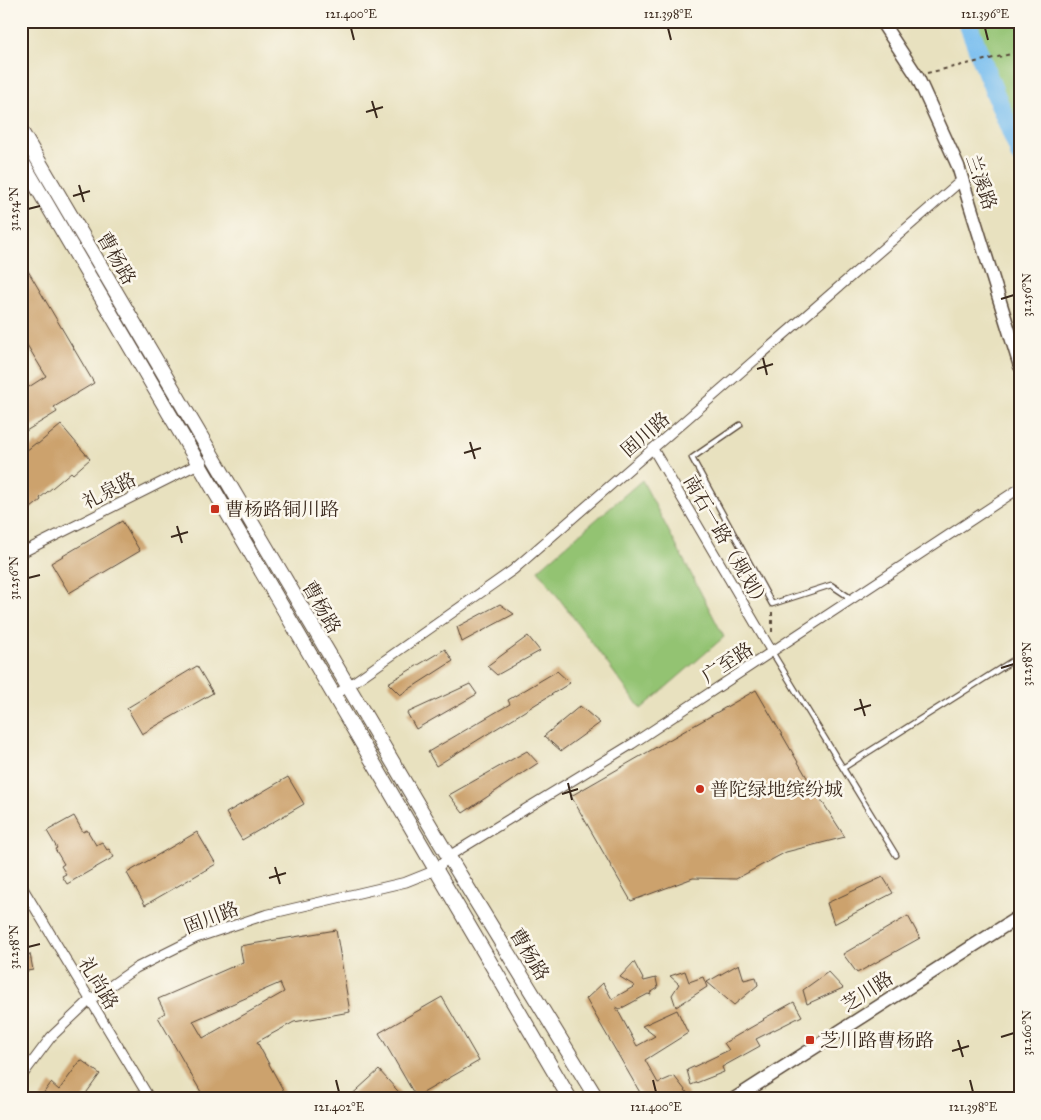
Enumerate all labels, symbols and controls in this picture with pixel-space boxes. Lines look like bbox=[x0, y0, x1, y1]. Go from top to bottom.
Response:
text: 121.400°E bbox=[325, 7, 377, 21]
text: 121.398°E bbox=[644, 7, 693, 21]
text: 121.396°E bbox=[961, 7, 1010, 21]
street label: 兰溪路 bbox=[961, 151, 1002, 213]
text: 31.254°N bbox=[7, 187, 21, 231]
street label: 曹杨路 bbox=[92, 228, 141, 289]
text: 31.256°N bbox=[1020, 273, 1034, 317]
street label: 固川路 bbox=[616, 407, 674, 462]
street label: 礼泉路 bbox=[79, 467, 140, 514]
street label: 南石一路（规划） bbox=[679, 471, 775, 614]
place label: 曹杨路铜川路 bbox=[225, 498, 339, 521]
marker: 曹杨路铜川路 bbox=[209, 503, 221, 515]
text: 31.256°N bbox=[7, 556, 21, 600]
street label: 曹杨路 bbox=[297, 577, 346, 638]
street label: 广至路 bbox=[697, 637, 757, 688]
text: 31.258°N bbox=[1020, 642, 1034, 686]
place label: 普陀绿地缤纷城 bbox=[710, 778, 843, 801]
marker: 普陀绿地缤纷城 bbox=[694, 783, 706, 795]
street label: 固川路 bbox=[180, 897, 242, 938]
street label: 曹杨路 bbox=[505, 924, 554, 985]
text: 31.258°N bbox=[7, 925, 21, 969]
street label: 礼尚路 bbox=[74, 953, 123, 1014]
street label: 芝川路 bbox=[837, 966, 897, 1017]
text: 31.260°N bbox=[1020, 1010, 1034, 1056]
place label: 芝川路曹杨路 bbox=[820, 1029, 934, 1052]
marker: 芝川路曹杨路 bbox=[804, 1034, 816, 1046]
text: 121.402°E bbox=[314, 1100, 365, 1114]
text: 121.400°E bbox=[630, 1100, 682, 1114]
text: 121.398°E bbox=[949, 1100, 998, 1114]

